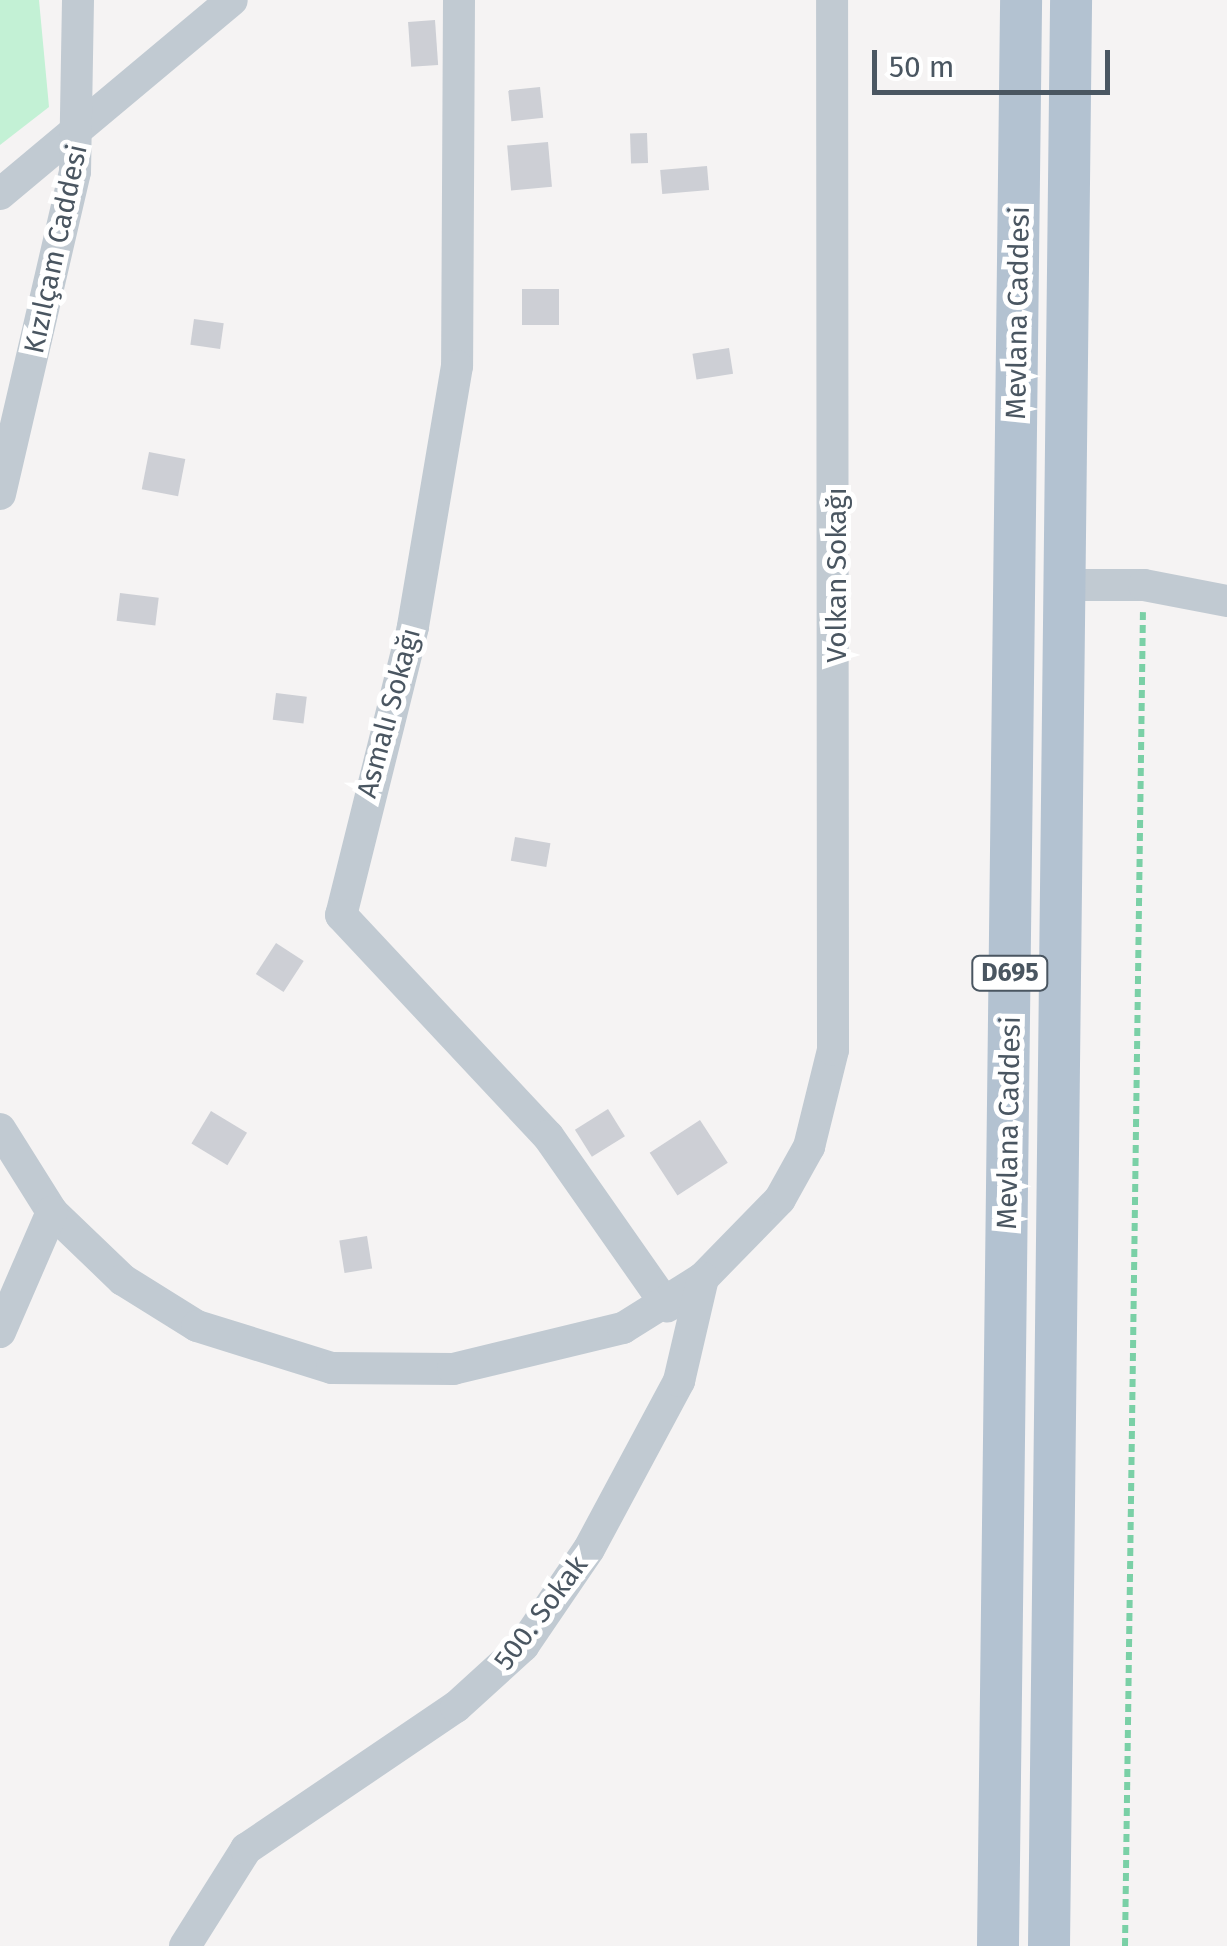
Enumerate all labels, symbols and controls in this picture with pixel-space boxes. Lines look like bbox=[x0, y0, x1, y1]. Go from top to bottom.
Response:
scale bar bbox=[877, 30, 1114, 92]
text: 50 m bbox=[889, 49, 954, 85]
street label: Kızılçam Caddesi bbox=[17, 141, 95, 357]
street label: Mevlana Caddesi bbox=[999, 206, 1037, 420]
street label: Volkan Sokağı bbox=[820, 487, 854, 663]
street label: Asmalı Sokağı bbox=[350, 624, 428, 802]
road number: D695 bbox=[970, 953, 1050, 993]
street label: Mevlana Caddesi bbox=[990, 1016, 1028, 1230]
street label: 500. Sokak bbox=[487, 1549, 595, 1677]

